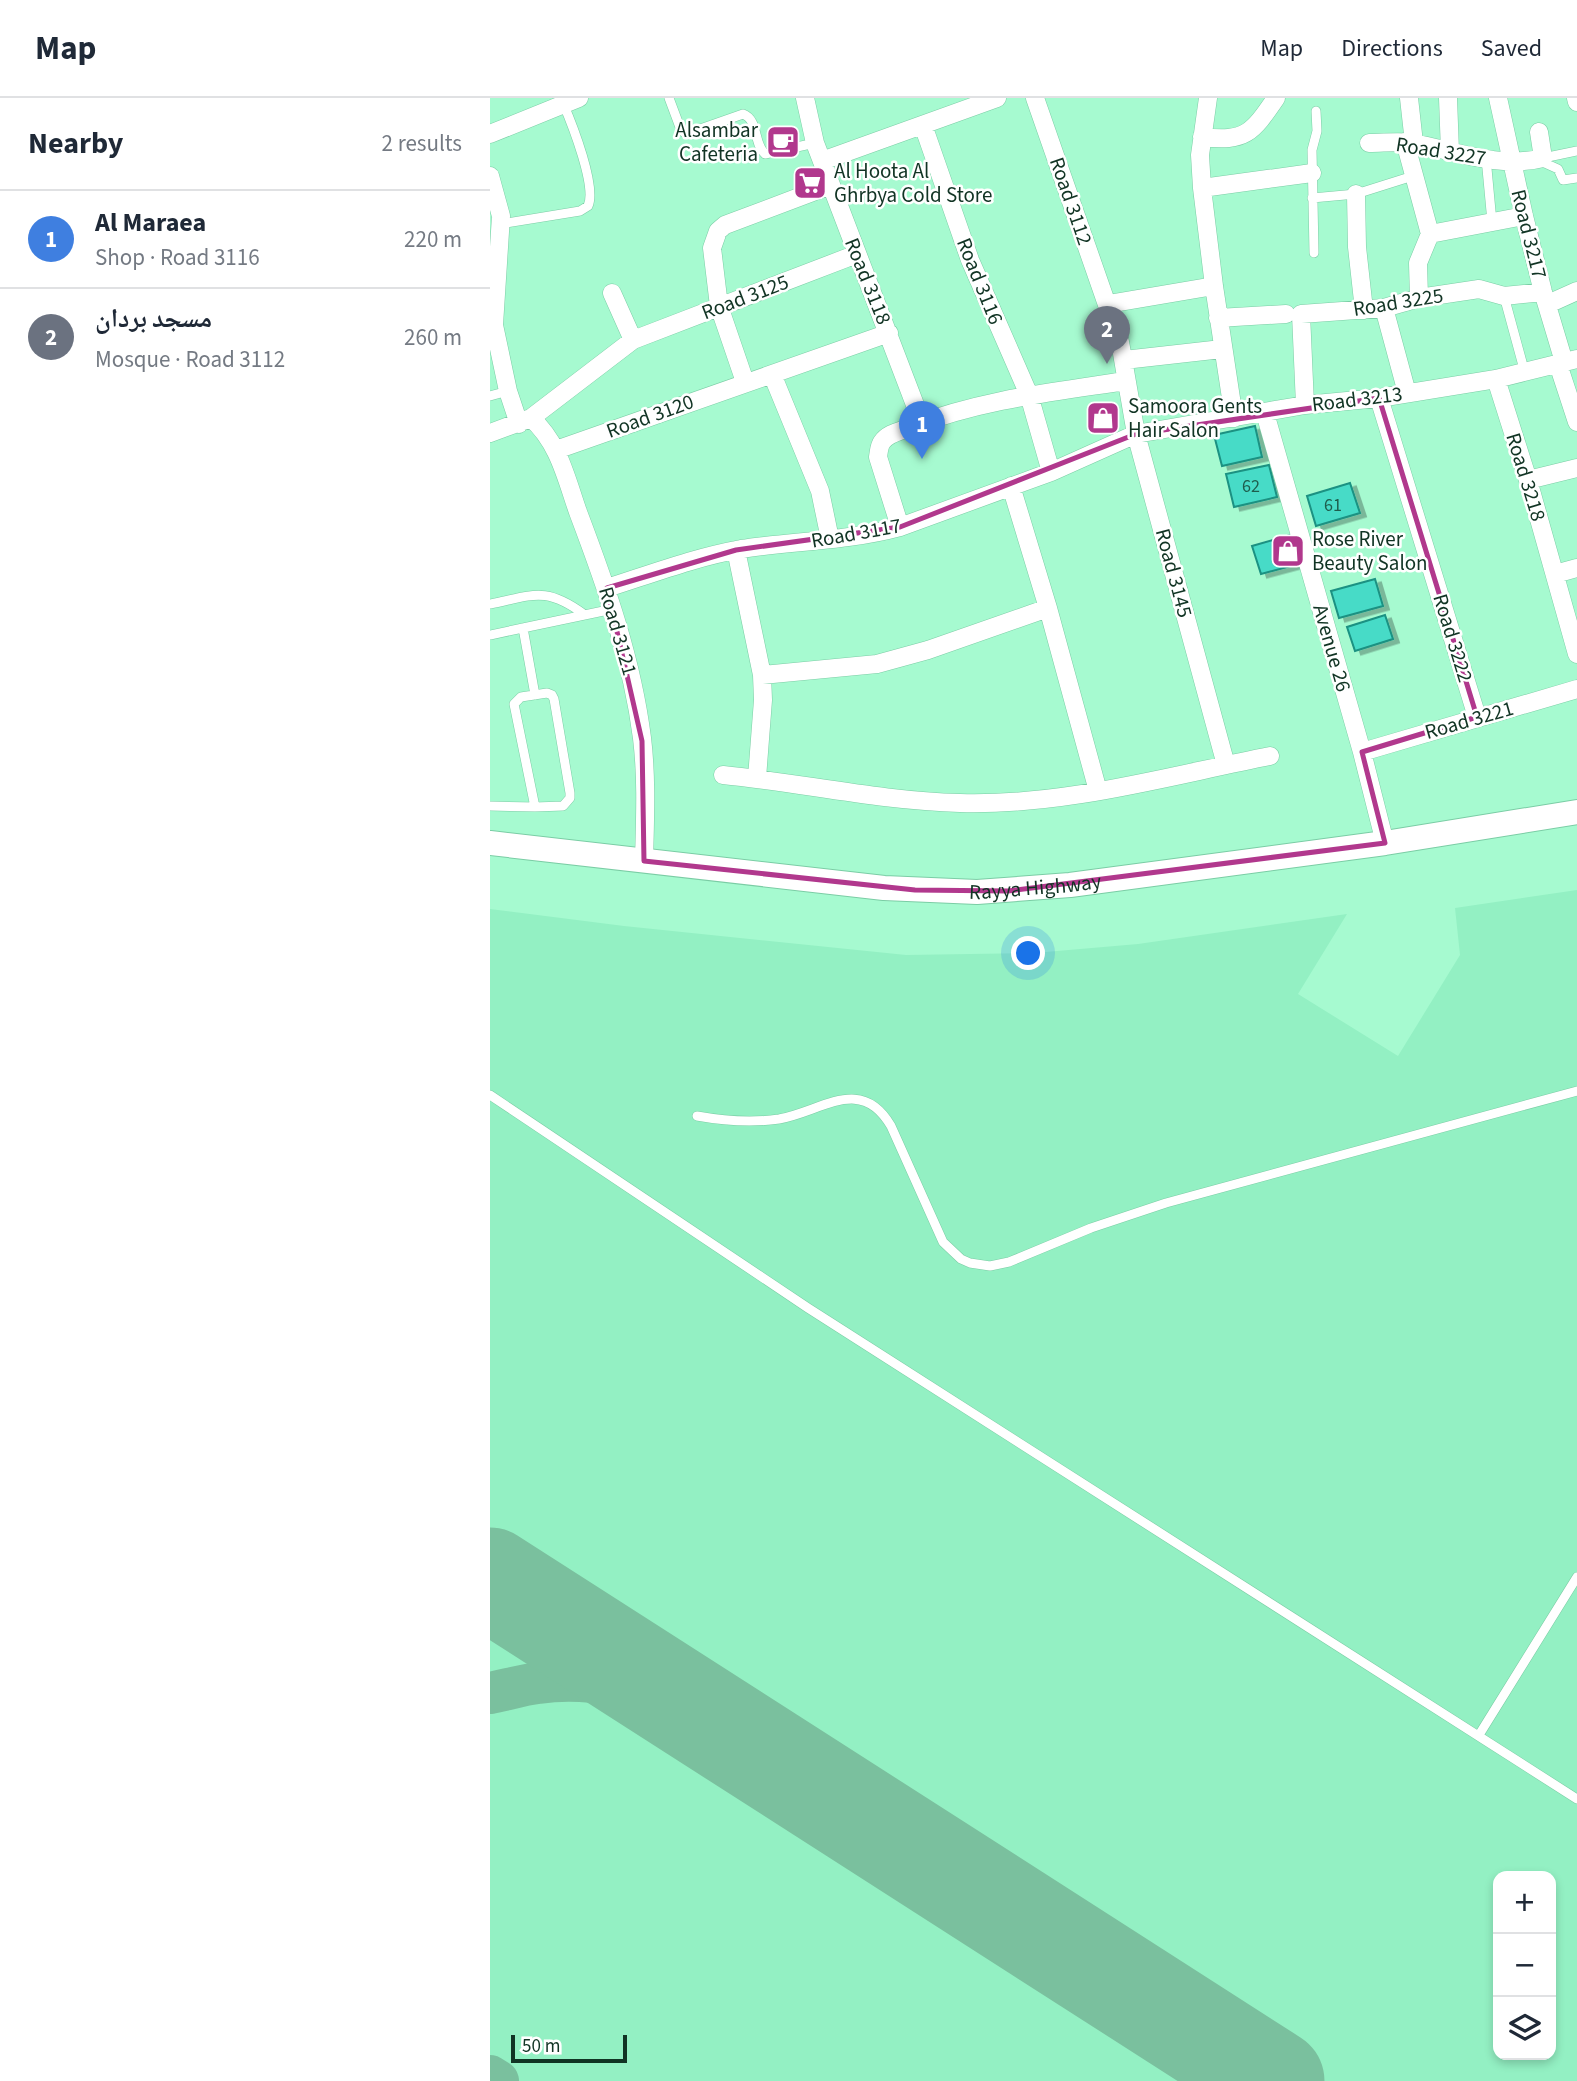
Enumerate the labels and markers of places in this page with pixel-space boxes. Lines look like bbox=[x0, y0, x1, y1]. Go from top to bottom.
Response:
place label: Alsambar Cafeteria bbox=[675, 115, 759, 169]
cafe icon: Alsambar Cafeteria bbox=[764, 123, 802, 161]
place label: Al Hoota Al Ghrbya Cold Store bbox=[834, 156, 992, 210]
supermarket icon: Al Hoota Al Ghrbya Cold Store bbox=[791, 164, 829, 202]
pin: 2 bbox=[1084, 306, 1130, 364]
place label: Samoora Gents Hair Salon bbox=[1128, 391, 1262, 445]
shop icon: Samoora Gents Hair Salon bbox=[1084, 399, 1122, 437]
pin: 1 bbox=[899, 401, 945, 459]
place label: Rose River Beauty Salon bbox=[1312, 524, 1428, 578]
shop icon: Rose River Beauty Salon bbox=[1269, 532, 1307, 570]

